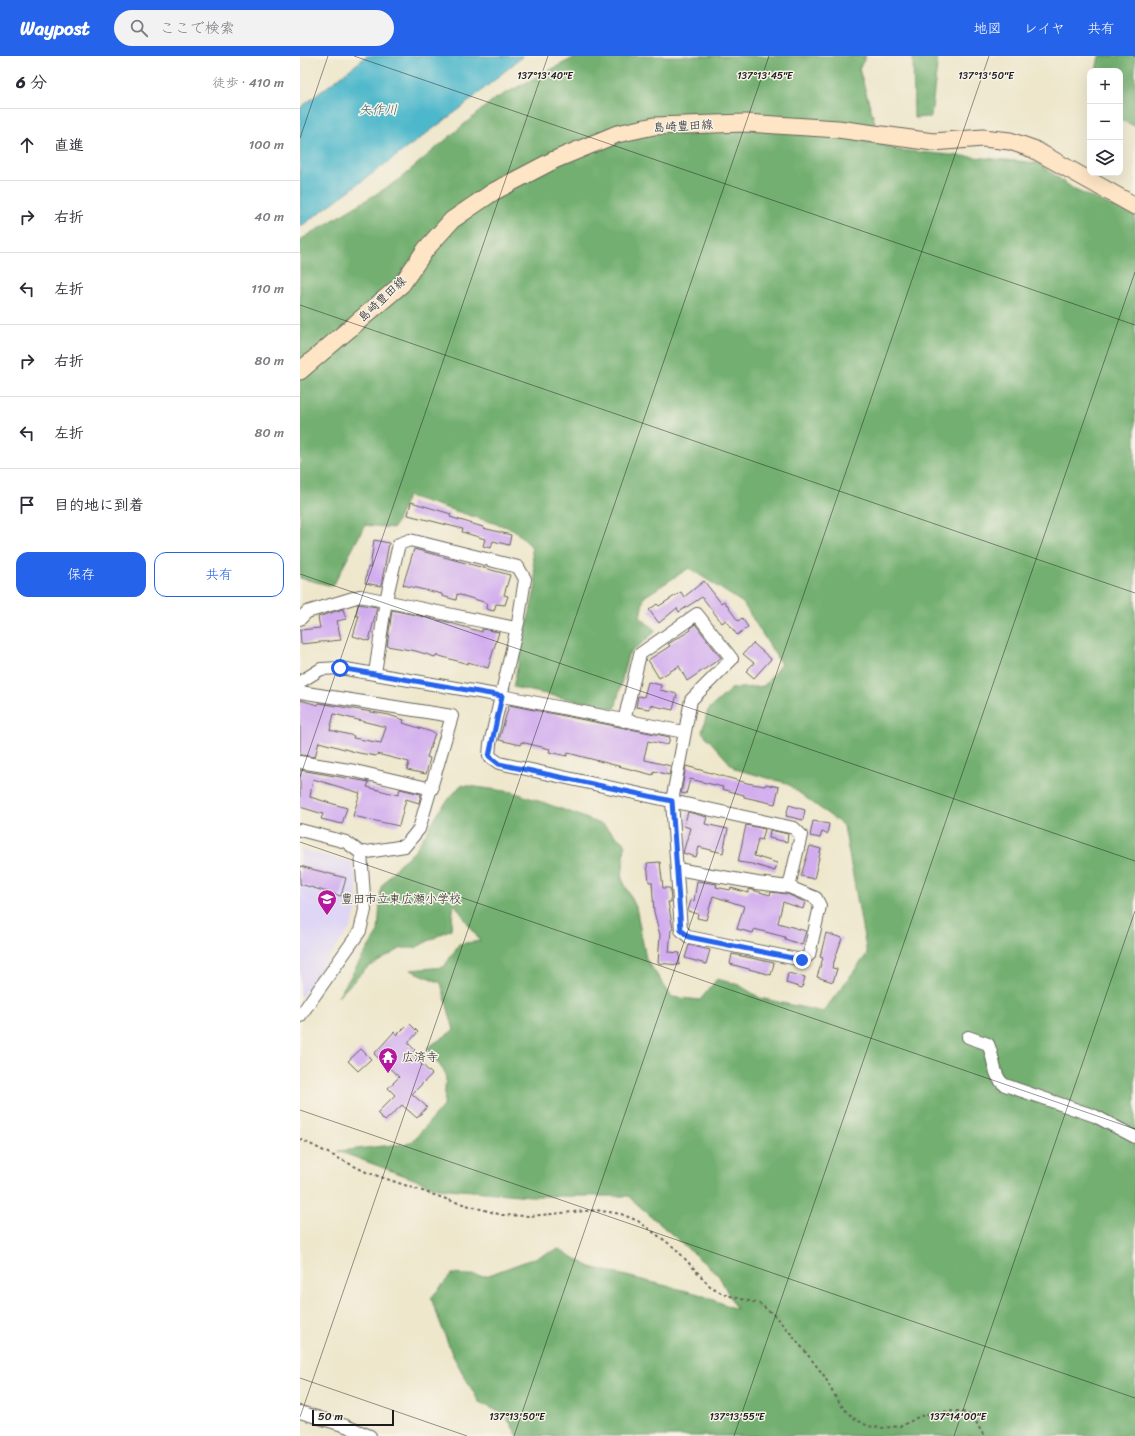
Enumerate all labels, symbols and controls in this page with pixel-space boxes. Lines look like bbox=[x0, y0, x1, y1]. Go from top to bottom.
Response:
search box bbox=[114, 10, 394, 46]
text: Waypost bbox=[20, 12, 90, 45]
text: ここで検索 bbox=[160, 15, 235, 41]
text: 地図 bbox=[974, 16, 1002, 41]
text: レイヤ bbox=[1024, 16, 1065, 41]
text: 共有 bbox=[1087, 16, 1115, 41]
icon: search bbox=[128, 17, 150, 39]
text: 6 分 bbox=[16, 67, 47, 97]
text: 137°13'40"E bbox=[517, 67, 574, 85]
text: 137°13'45"E bbox=[737, 67, 794, 85]
text: 137°13'50"E bbox=[958, 67, 1015, 85]
map controls bbox=[1087, 68, 1123, 176]
button: + bbox=[1087, 68, 1123, 104]
text: 徒歩 · 410 m bbox=[212, 71, 284, 94]
water label: 矢作川 bbox=[358, 98, 398, 121]
button: − bbox=[1087, 104, 1123, 140]
street label: 島崎豊田線 bbox=[652, 113, 714, 139]
text: 直進 bbox=[54, 132, 84, 158]
text: 100 m bbox=[249, 133, 284, 156]
icon: ahead bbox=[16, 134, 38, 156]
button: layers bbox=[1087, 140, 1123, 176]
text: 右折 bbox=[54, 204, 84, 230]
text: 40 m bbox=[254, 205, 284, 228]
icon: right bbox=[16, 206, 38, 228]
street label: 島崎豊田線 bbox=[353, 270, 411, 328]
text: 左折 bbox=[54, 276, 84, 302]
text: 110 m bbox=[251, 277, 284, 300]
icon: left bbox=[16, 278, 38, 300]
text: 右折 bbox=[54, 348, 84, 374]
text: 80 m bbox=[255, 349, 284, 372]
icon: right bbox=[16, 350, 38, 372]
text: 左折 bbox=[54, 420, 84, 446]
text: 80 m bbox=[255, 421, 284, 444]
icon: left bbox=[16, 422, 38, 444]
text: 目的地に到着 bbox=[54, 492, 144, 518]
icon: arrive bbox=[16, 494, 38, 516]
button: 保存 bbox=[16, 552, 146, 597]
button: 共有 bbox=[154, 552, 284, 597]
route start bbox=[331, 659, 349, 677]
school or university icon: 豊田市立東広瀬小学校 bbox=[316, 888, 338, 916]
place label: 豊田市立東広瀬小学校 bbox=[341, 888, 461, 910]
route end bbox=[793, 951, 811, 969]
temple icon: 広済寺 bbox=[377, 1046, 399, 1074]
place label: 広済寺 bbox=[402, 1046, 438, 1068]
text: 50 m bbox=[318, 1407, 343, 1426]
scale bar bbox=[312, 1408, 394, 1427]
text: 137°13'50"E bbox=[489, 1408, 546, 1426]
text: 137°13'55"E bbox=[709, 1408, 766, 1426]
text: 137°14'00"E bbox=[930, 1408, 988, 1426]

